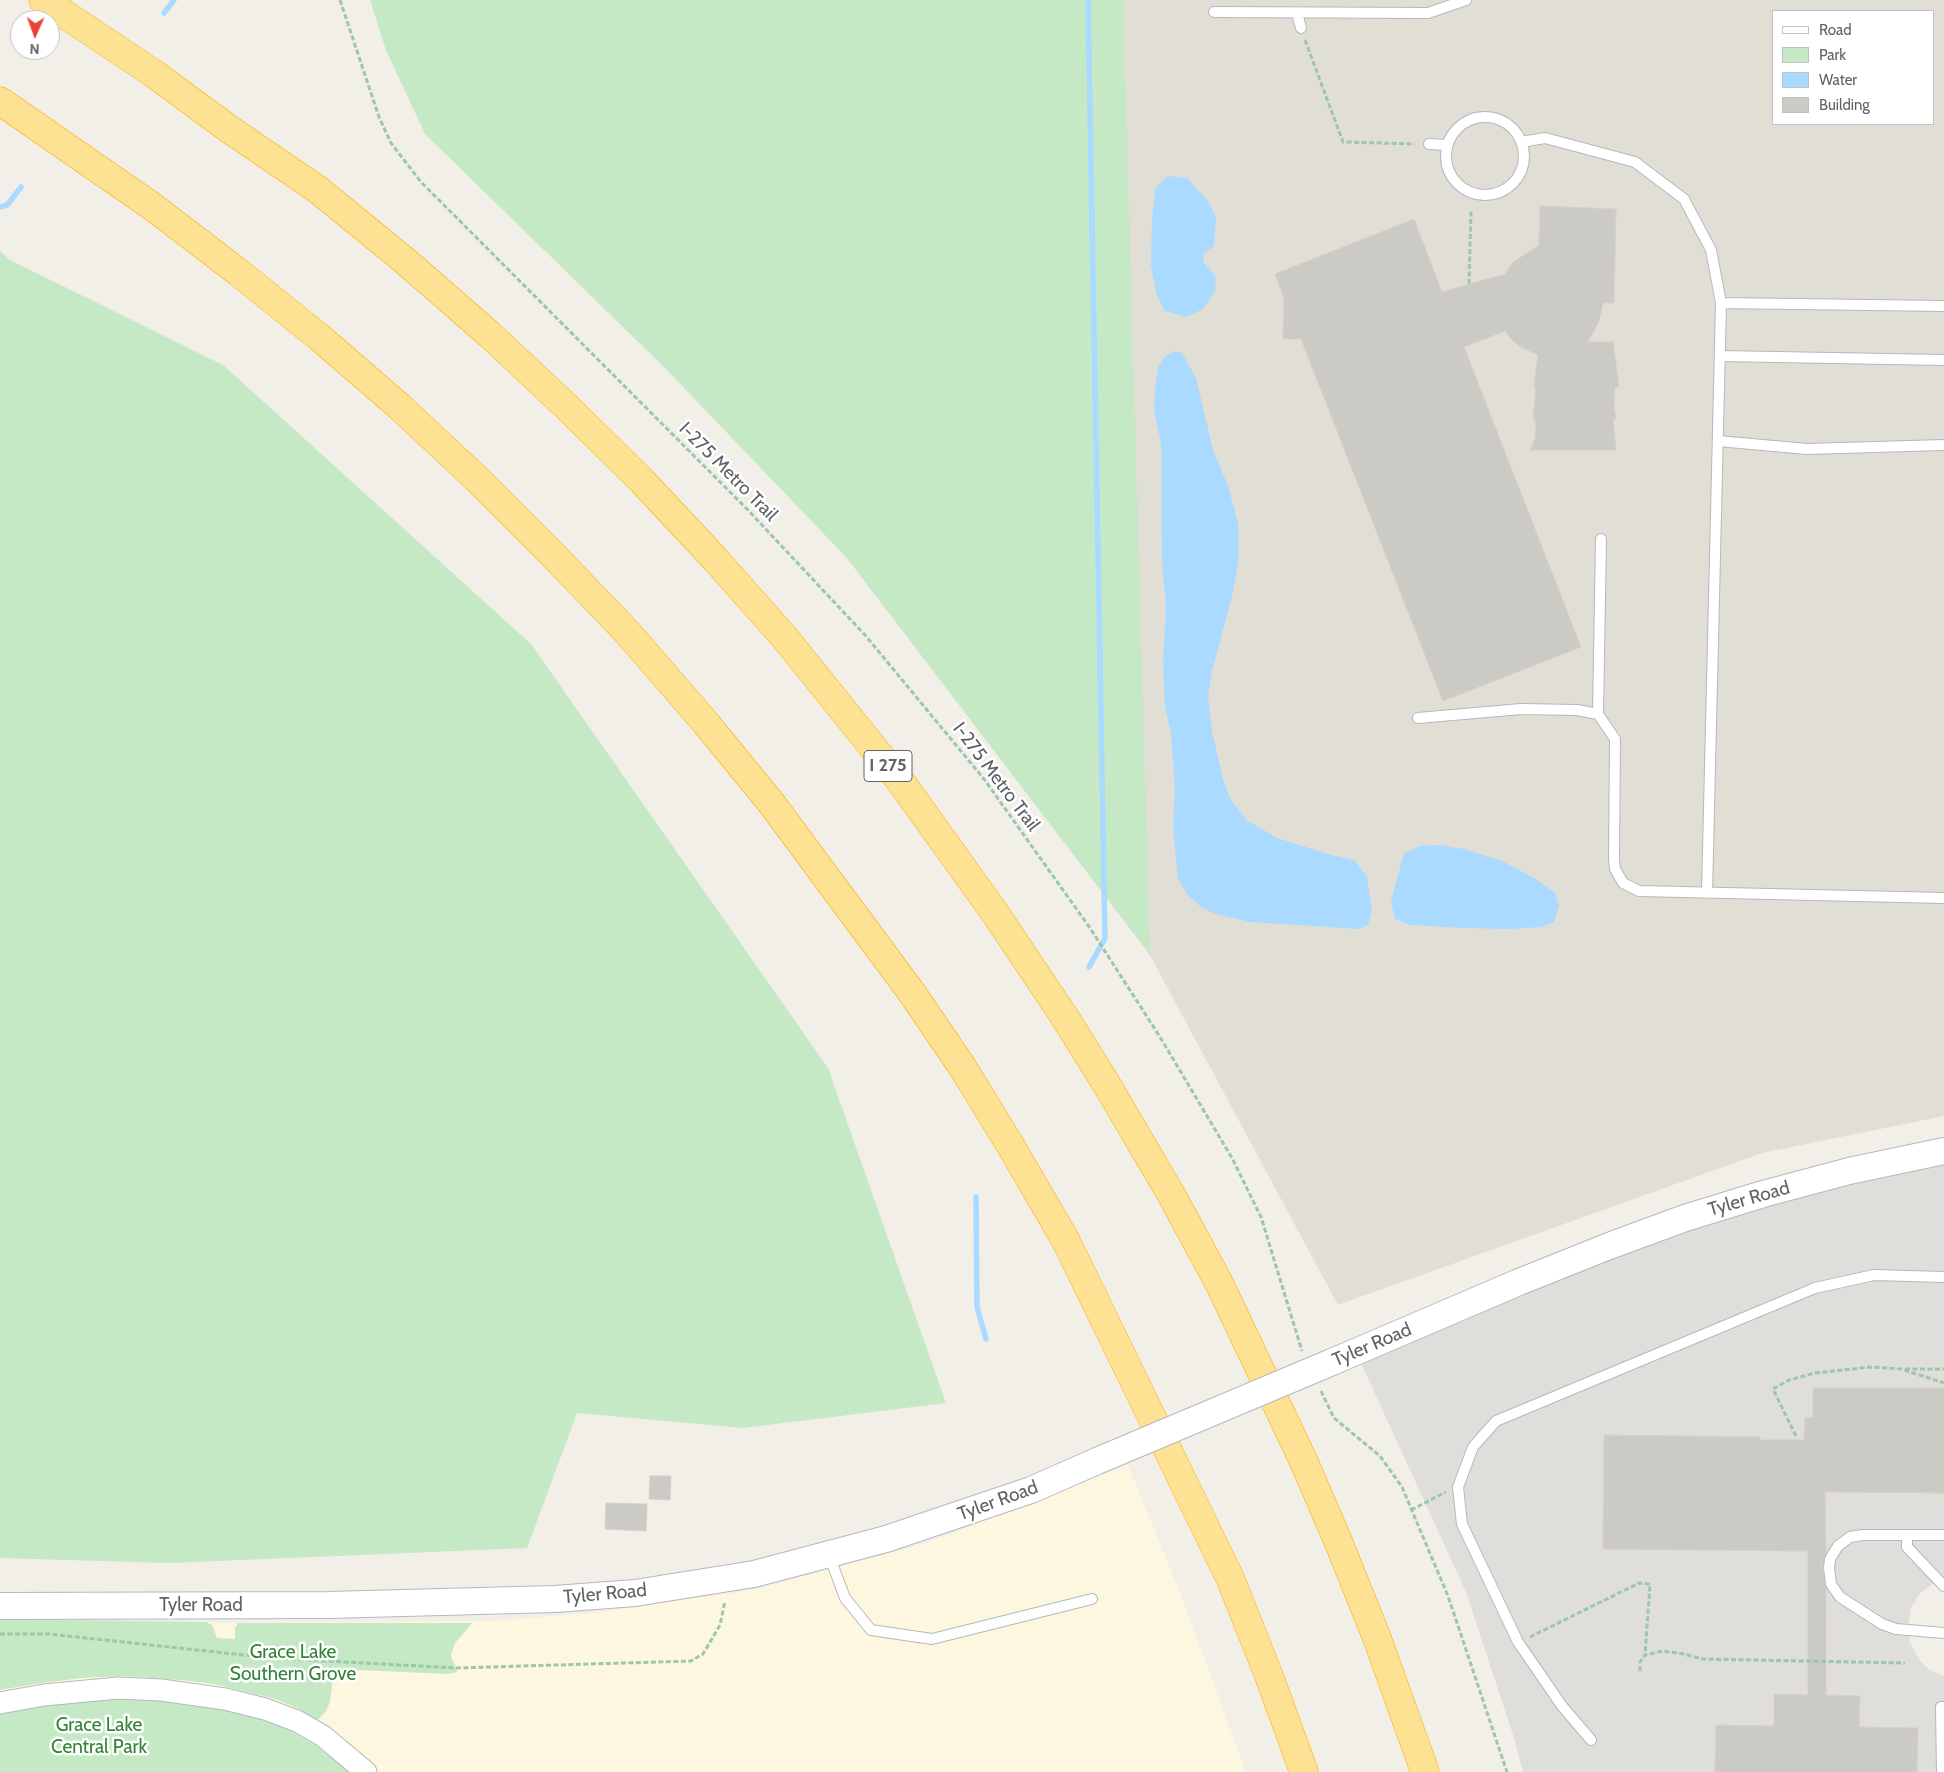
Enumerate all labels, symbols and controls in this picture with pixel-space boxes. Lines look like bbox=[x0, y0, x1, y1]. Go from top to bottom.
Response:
north arrow bbox=[10, 10, 60, 60]
legend bbox=[1772, 10, 1934, 125]
text: Road bbox=[1819, 21, 1852, 39]
text: N bbox=[29, 40, 40, 58]
text: Park bbox=[1819, 46, 1846, 64]
text: Water bbox=[1819, 71, 1857, 89]
text: Building bbox=[1819, 96, 1870, 114]
street label: I-275 Metro Trail bbox=[674, 418, 782, 526]
street label: I-275 Metro Trail bbox=[948, 718, 1044, 836]
road number: I 275 bbox=[864, 750, 912, 781]
street label: Tyler Road bbox=[1706, 1177, 1792, 1221]
street label: Tyler Road bbox=[1329, 1318, 1415, 1372]
street label: Tyler Road bbox=[955, 1476, 1041, 1526]
street label: Tyler Road bbox=[562, 1579, 648, 1609]
street label: Tyler Road bbox=[159, 1594, 243, 1616]
park label: Grace Lake Southern Grove bbox=[230, 1641, 356, 1685]
park label: Grace Lake Central Park bbox=[51, 1714, 147, 1758]

